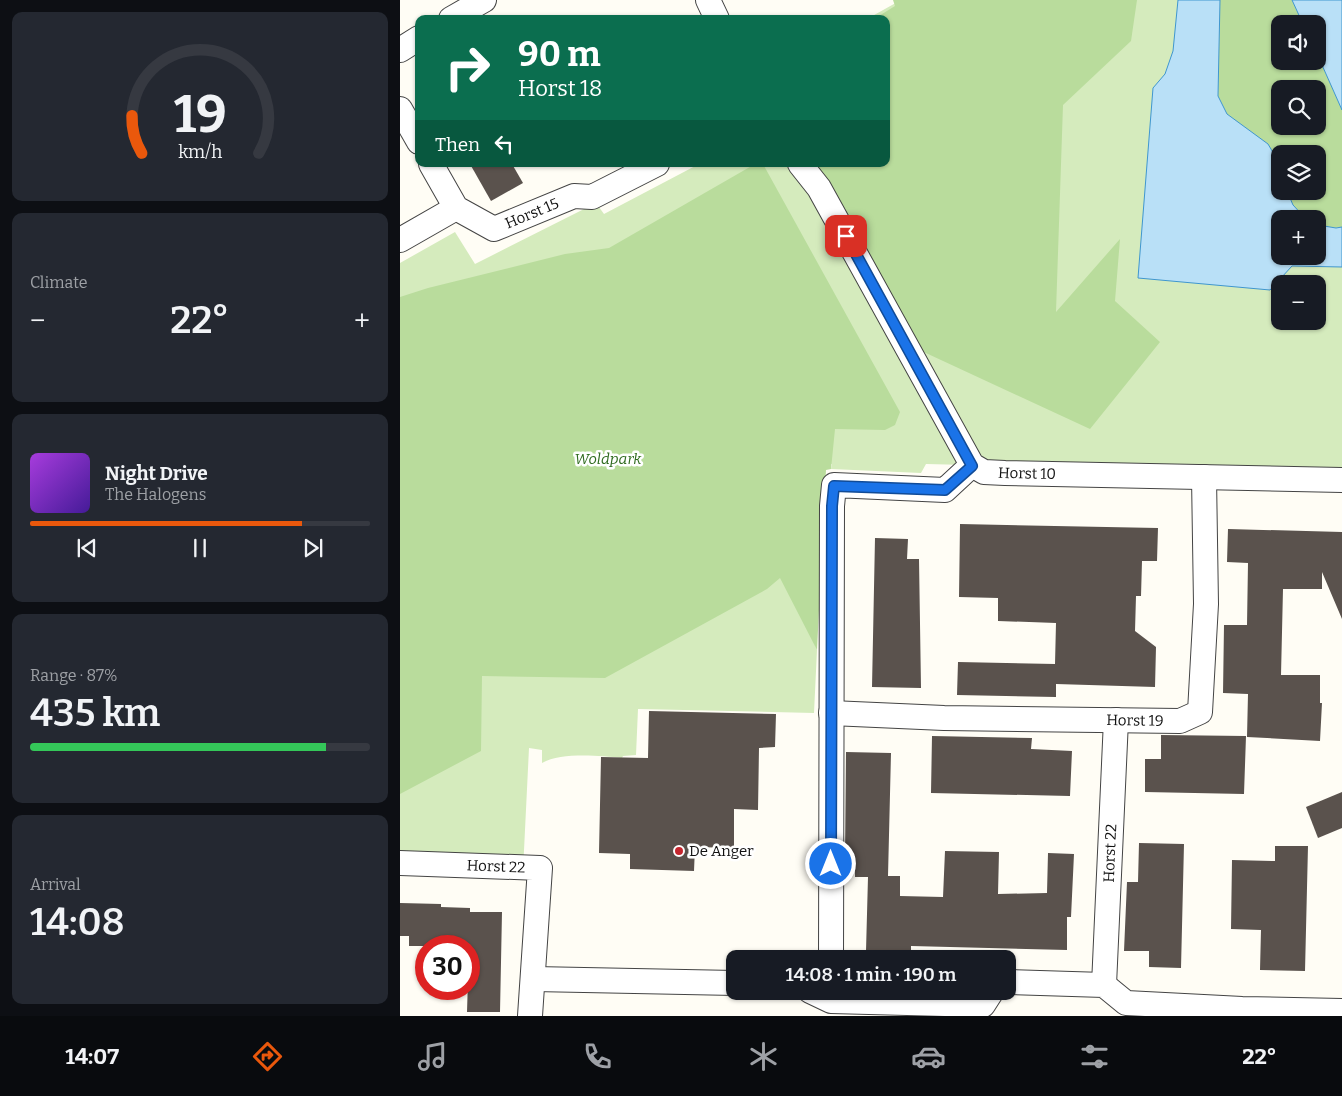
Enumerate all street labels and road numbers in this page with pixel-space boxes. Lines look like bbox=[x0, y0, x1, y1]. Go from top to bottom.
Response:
street label: Horst 15 bbox=[502, 194, 561, 232]
street label: Horst 10 bbox=[998, 464, 1056, 483]
street label: Horst 19 bbox=[1106, 711, 1164, 730]
street label: Horst 22 bbox=[1100, 823, 1120, 883]
street label: Horst 22 bbox=[466, 856, 526, 876]

